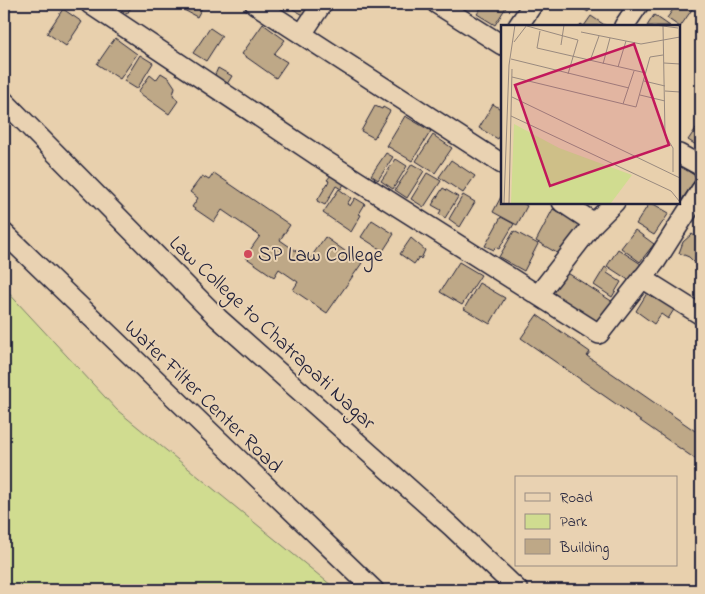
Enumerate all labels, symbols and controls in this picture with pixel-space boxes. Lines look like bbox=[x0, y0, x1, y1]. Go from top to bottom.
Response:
inset map bbox=[501, 25, 680, 204]
street label: Law College to Chatrapati Nagar bbox=[160, 229, 382, 439]
place label: SP Law College bbox=[258, 241, 383, 273]
marker: SP Law College bbox=[242, 248, 254, 260]
street label: Water Filter Center Road bbox=[117, 314, 289, 481]
legend bbox=[515, 476, 678, 566]
text: Road bbox=[560, 487, 593, 509]
text: Park bbox=[560, 511, 588, 533]
text: Building bbox=[559, 537, 609, 560]

